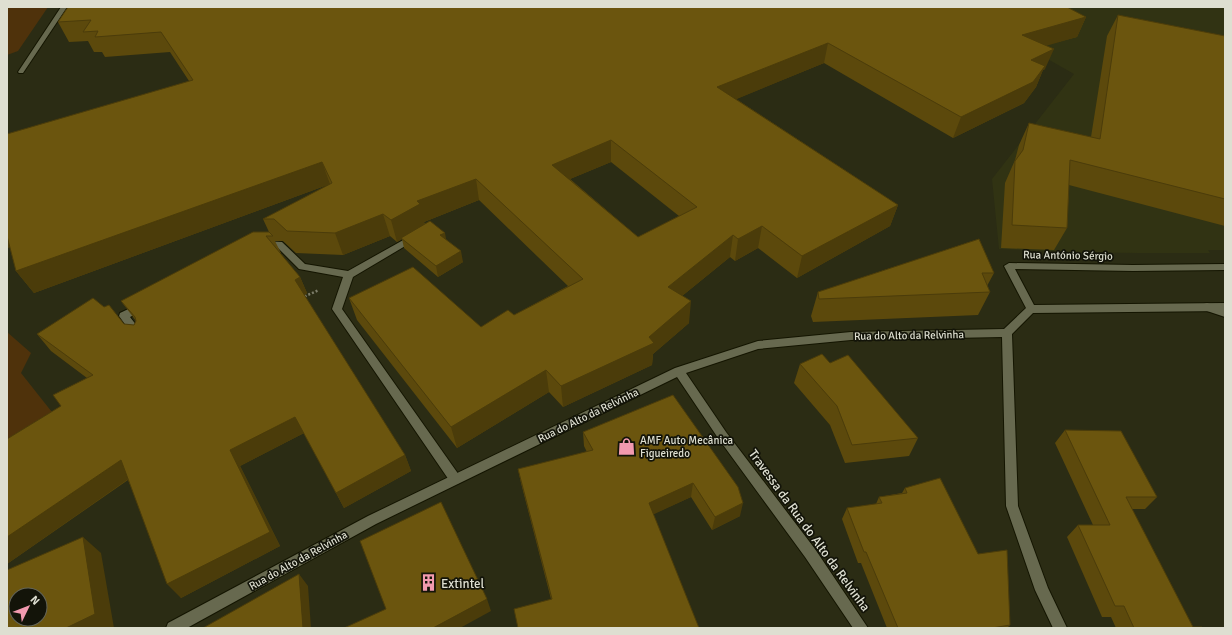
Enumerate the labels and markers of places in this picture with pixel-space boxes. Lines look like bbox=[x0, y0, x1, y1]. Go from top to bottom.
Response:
place label: AMF Auto Mecânica Figueiredo bbox=[640, 434, 734, 460]
shop icon: AMF Auto Mecânica Figueiredo bbox=[617, 436, 637, 456]
building icon: Extintel bbox=[418, 573, 438, 593]
place label: Extintel bbox=[441, 576, 485, 592]

